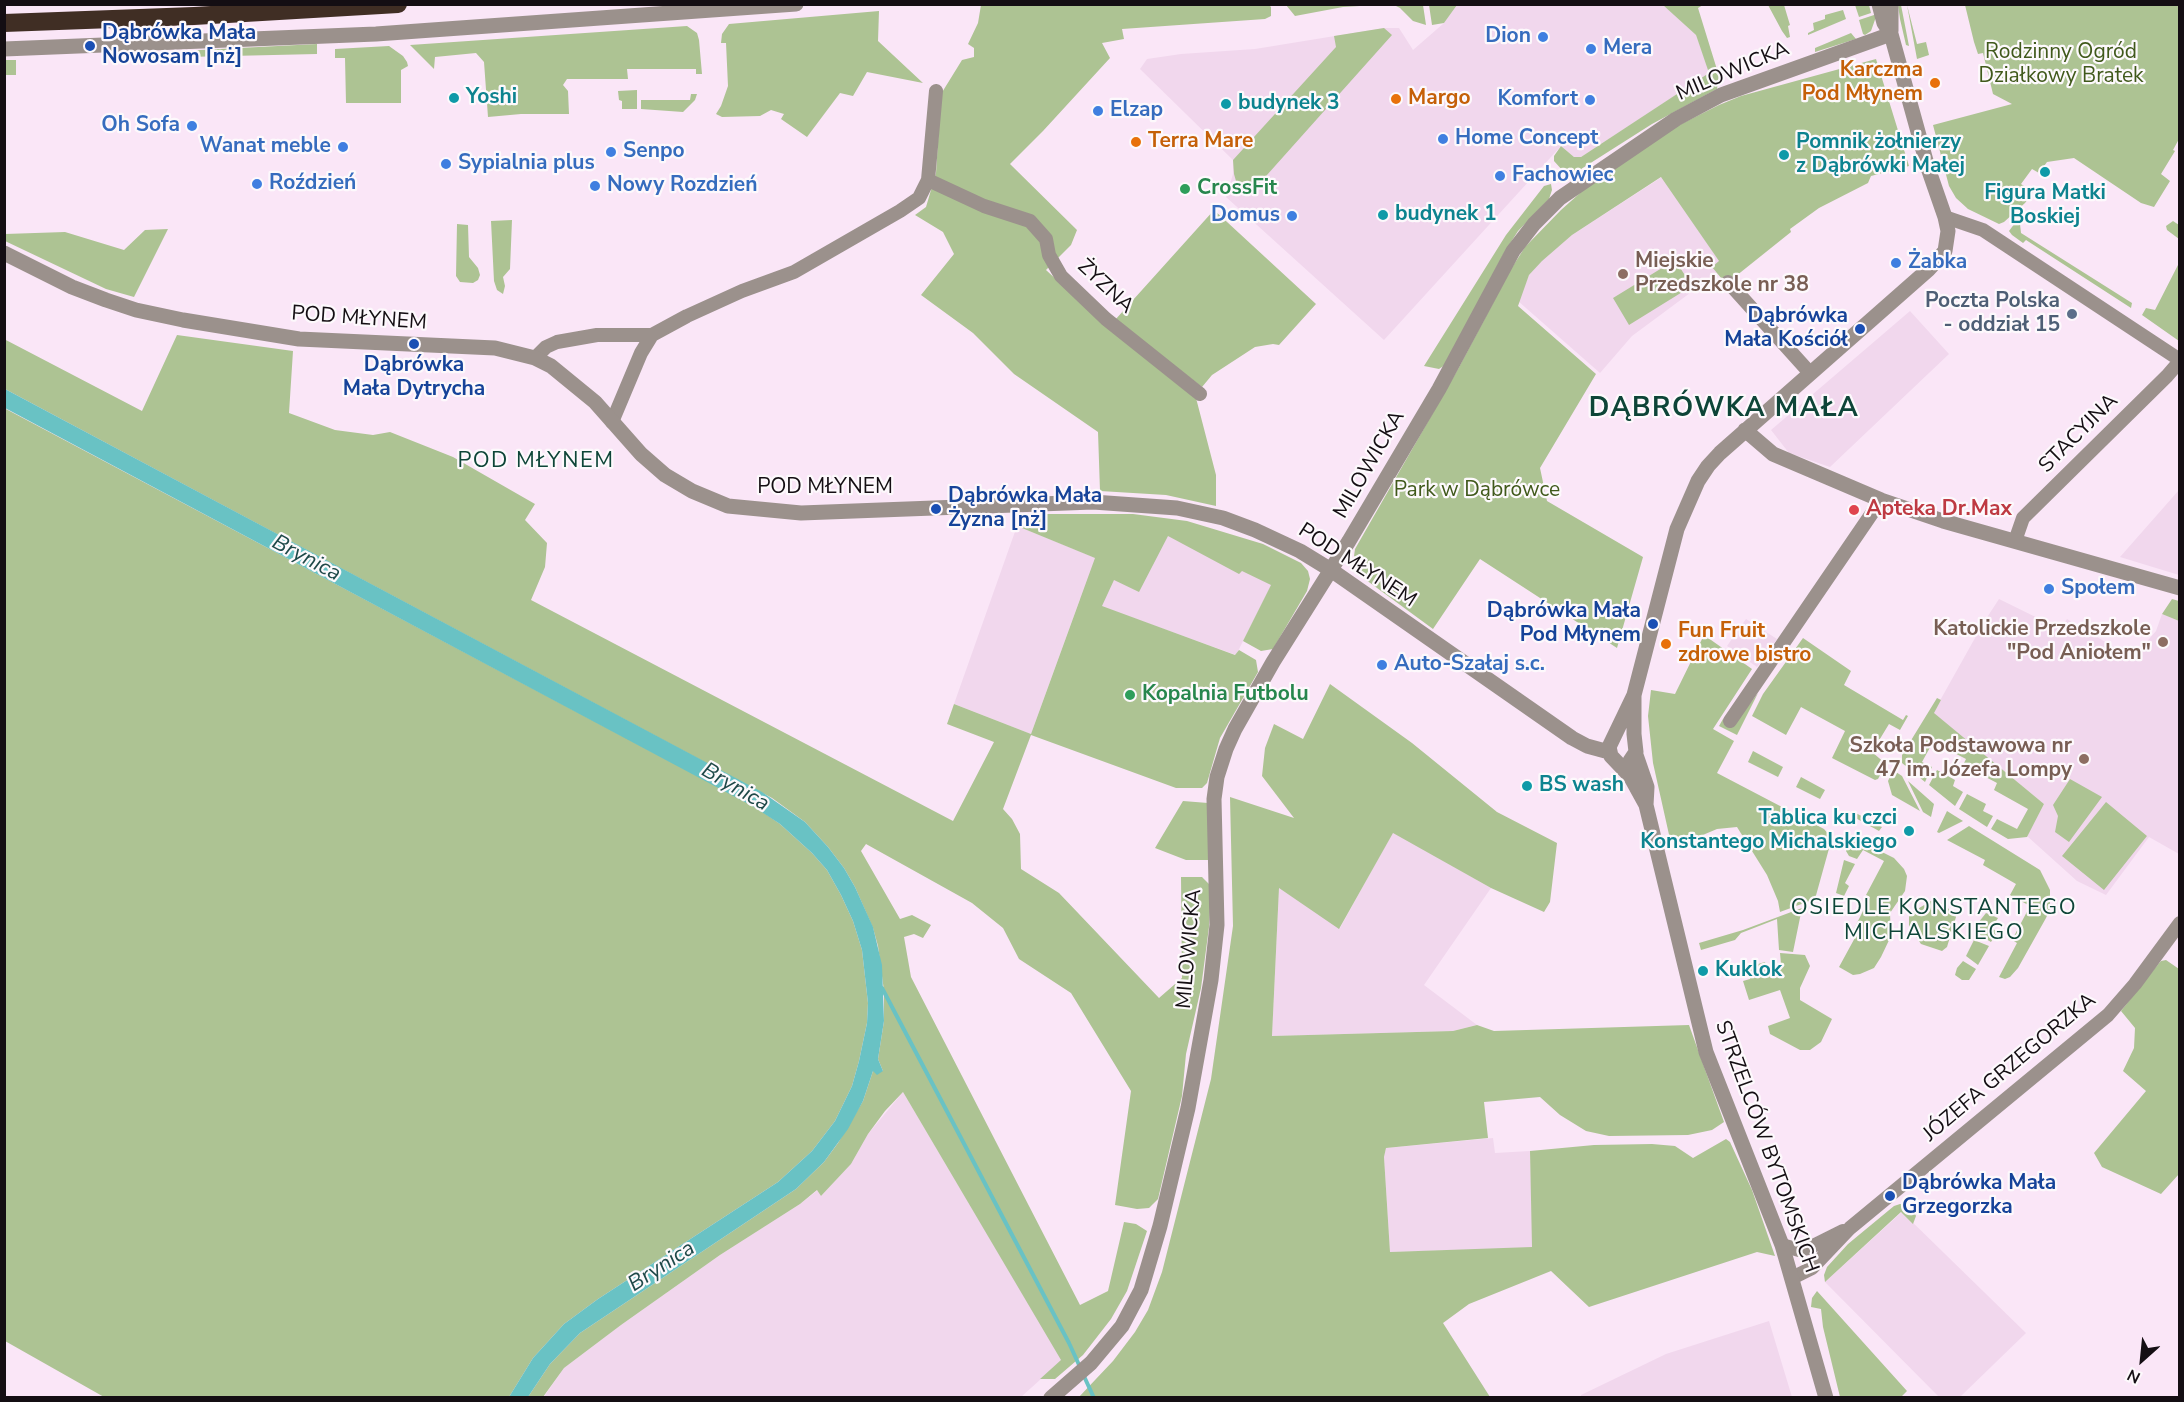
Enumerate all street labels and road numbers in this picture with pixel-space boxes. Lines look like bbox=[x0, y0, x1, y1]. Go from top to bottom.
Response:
street label: MILOWICKA bbox=[1673, 37, 1793, 107]
street label: ŻYZNA bbox=[1072, 255, 1138, 319]
street label: POD MŁYNEM bbox=[290, 302, 428, 336]
street label: STACYJNA bbox=[2034, 389, 2124, 479]
street label: MILOWICKA bbox=[1329, 407, 1411, 523]
street label: POD MŁYNEM bbox=[757, 475, 893, 501]
street label: POD MŁYNEM bbox=[1293, 518, 1421, 614]
street label: MILOWICKA bbox=[1172, 888, 1208, 1010]
street label: JÓZEFA GRZEGORZKA bbox=[1919, 988, 2101, 1148]
street label: STRZELCÓW BYTOMSKICH bbox=[1709, 1017, 1823, 1277]

